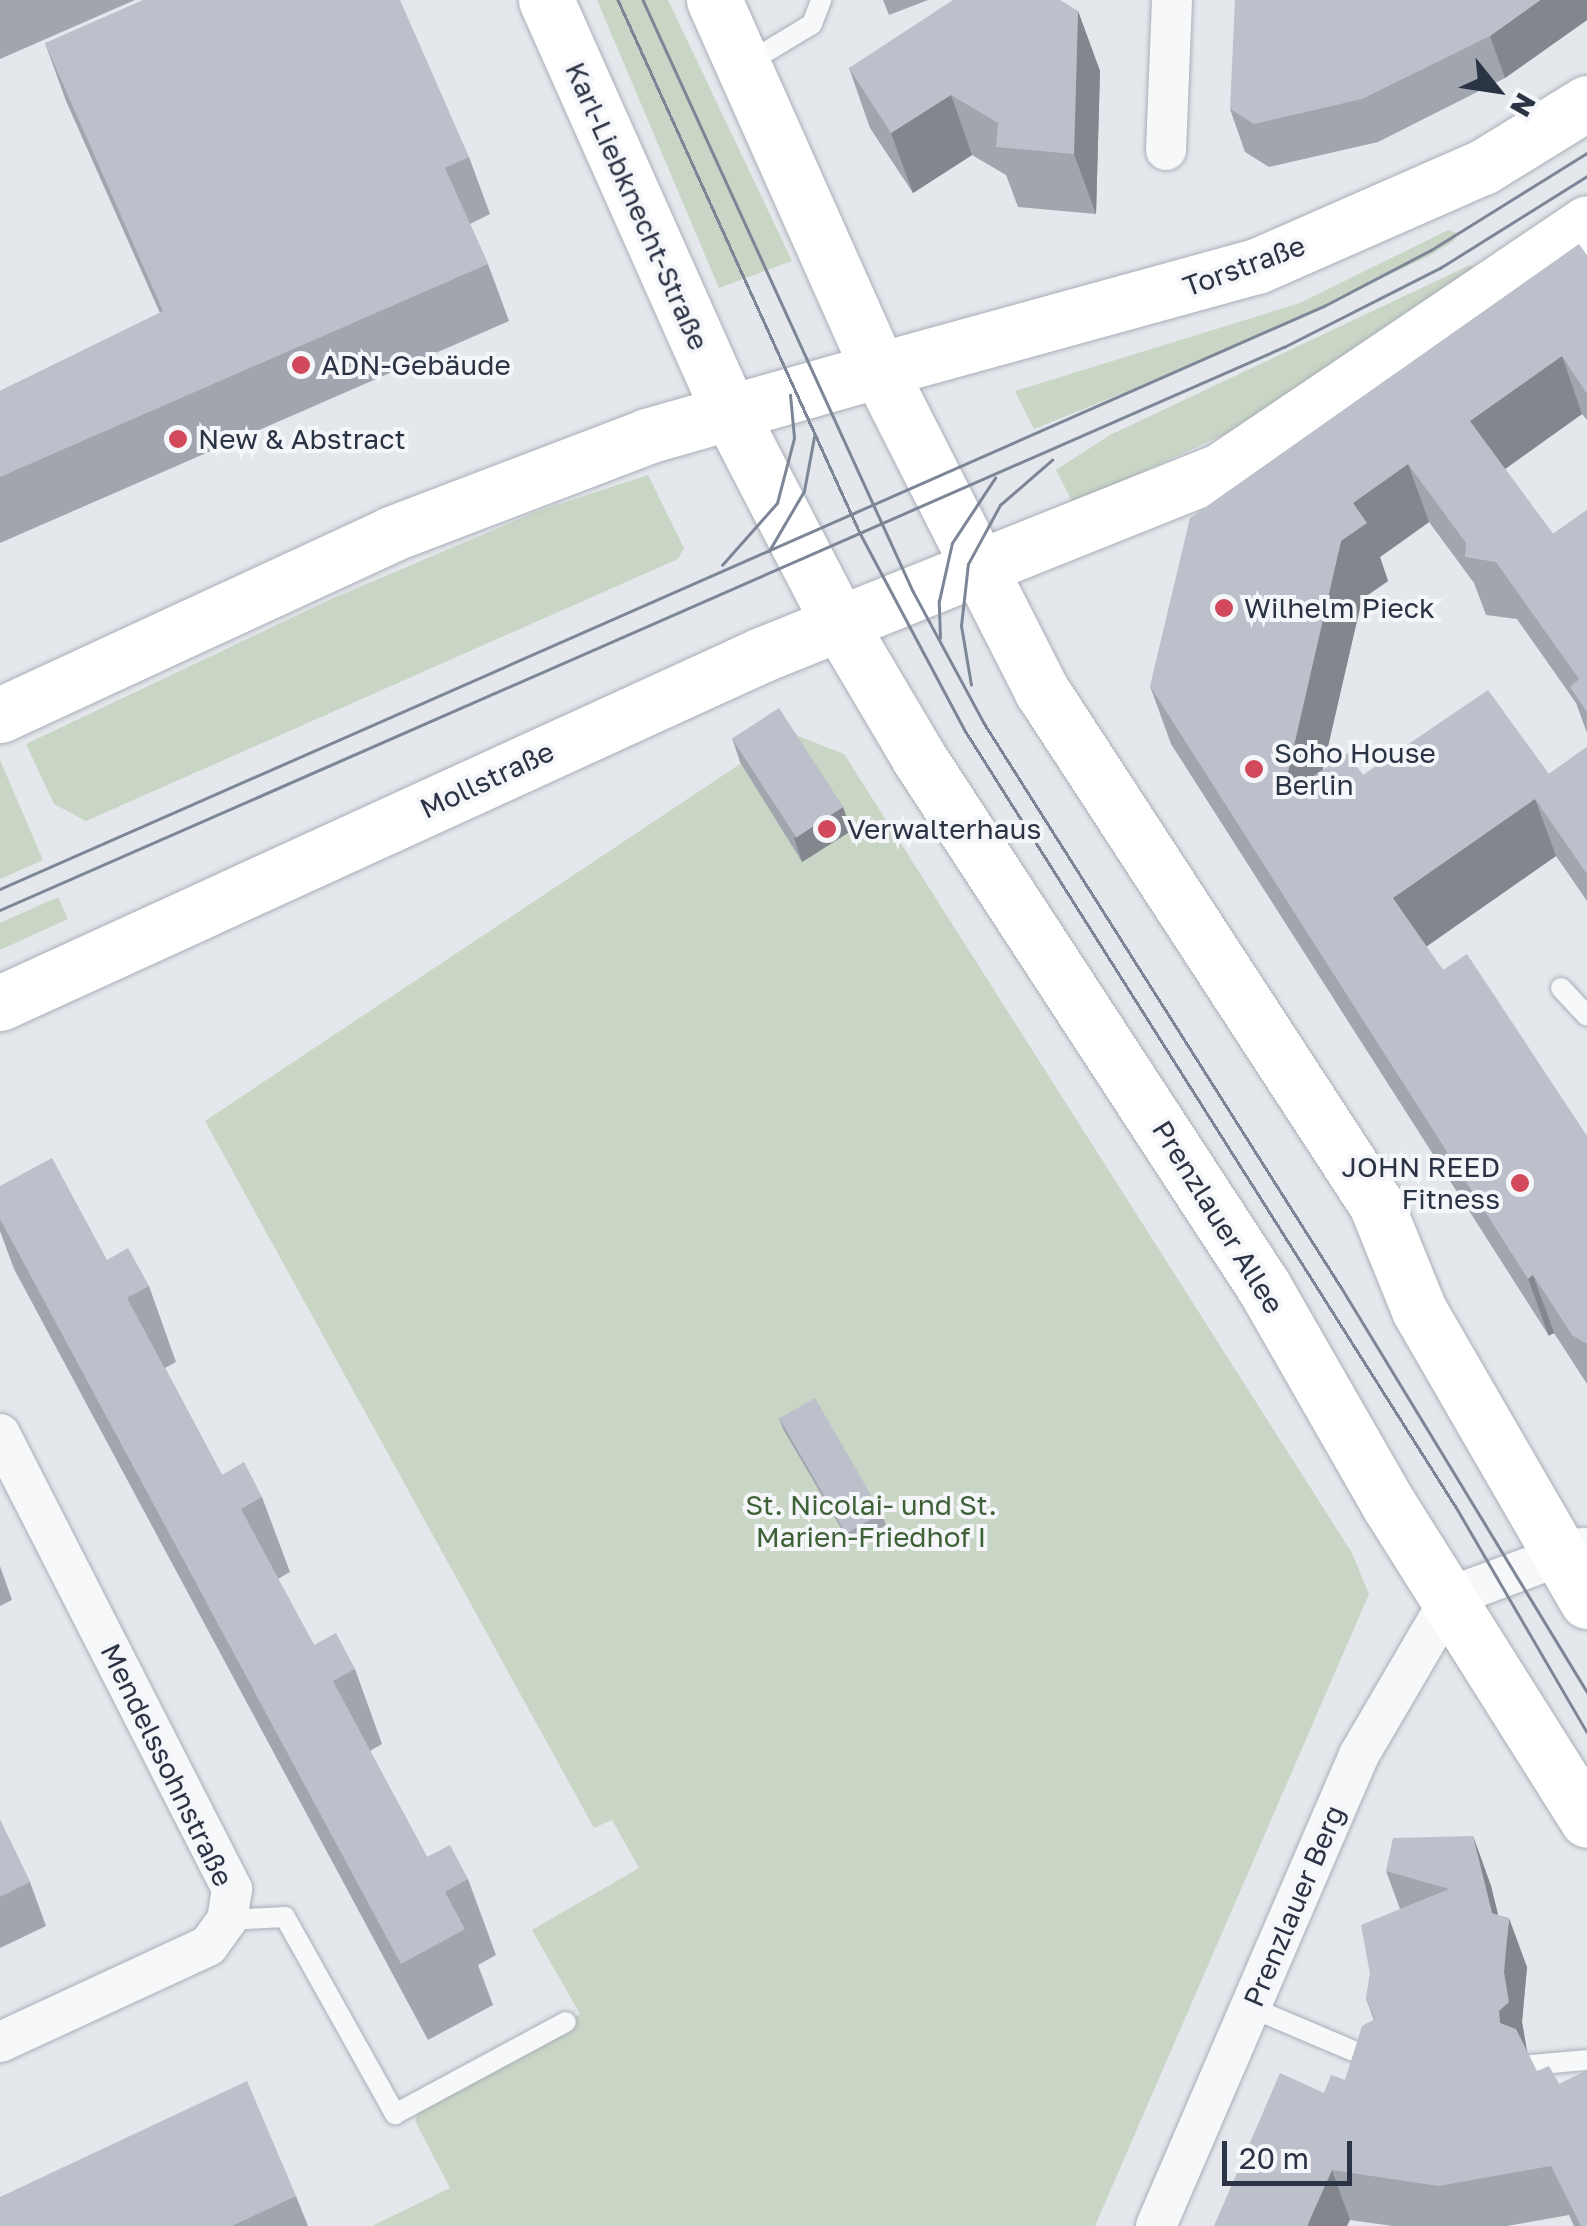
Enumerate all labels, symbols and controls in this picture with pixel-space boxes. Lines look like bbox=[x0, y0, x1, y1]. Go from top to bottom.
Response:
north arrow bbox=[1447, 40, 1547, 140]
street label: Karl-Liebknecht-Straße bbox=[558, 57, 716, 355]
text: N bbox=[1504, 88, 1543, 123]
street label: Torstraße bbox=[1178, 228, 1310, 304]
place label: ADN-Gebäude bbox=[321, 348, 511, 382]
marker: ADN-Gebäude bbox=[290, 354, 312, 376]
place label: New & Abstract bbox=[198, 422, 406, 456]
marker: New & Abstract bbox=[167, 428, 189, 450]
place label: Wilhelm Pieck bbox=[1244, 591, 1435, 625]
marker: Wilhelm Pieck bbox=[1213, 597, 1235, 619]
street label: Mollstraße bbox=[415, 734, 559, 826]
place label: Soho House Berlin bbox=[1274, 736, 1436, 802]
marker: Soho House Berlin bbox=[1243, 758, 1265, 780]
place label: Verwalterhaus bbox=[847, 812, 1041, 846]
marker: Verwalterhaus bbox=[816, 818, 838, 840]
street label: Prenzlauer Allee bbox=[1145, 1114, 1291, 1320]
place label: JOHN REED Fitness bbox=[1341, 1150, 1500, 1216]
marker: JOHN REED Fitness bbox=[1509, 1172, 1531, 1194]
park label: St. Nicolai- und St. Marien-Friedhof I bbox=[745, 1488, 997, 1554]
street label: Mendelssohnstraße bbox=[94, 1638, 240, 1892]
street label: Prenzlauer Berg bbox=[1236, 1800, 1352, 2012]
scale bar bbox=[1227, 2121, 1357, 2183]
text: 20 m bbox=[1239, 2140, 1309, 2176]

